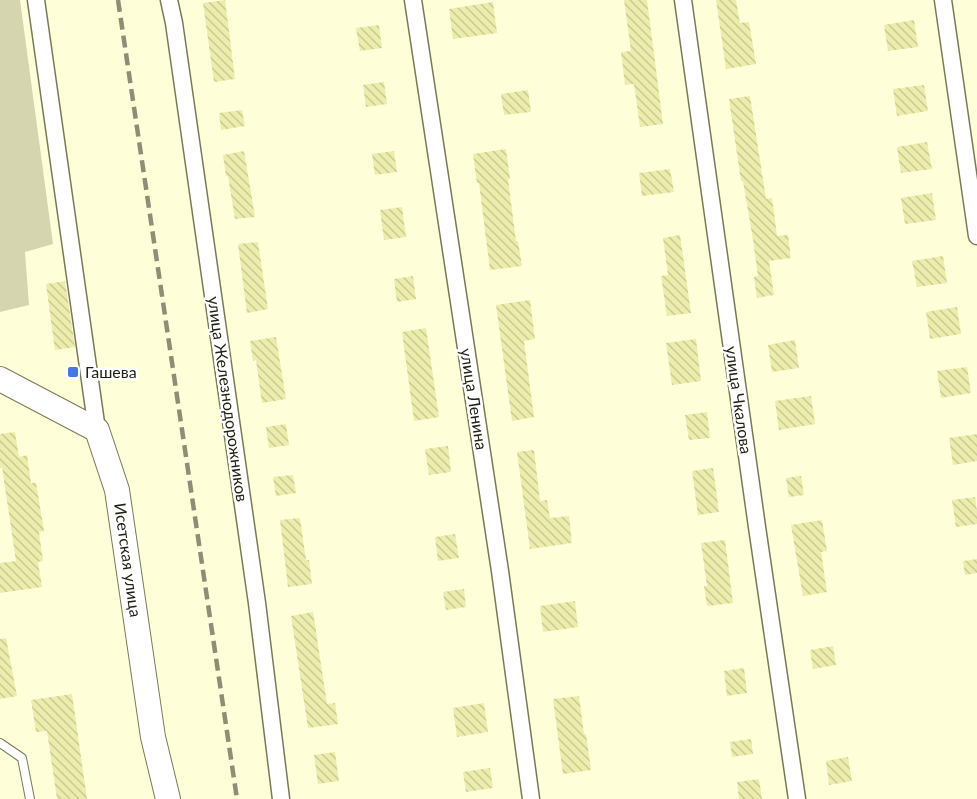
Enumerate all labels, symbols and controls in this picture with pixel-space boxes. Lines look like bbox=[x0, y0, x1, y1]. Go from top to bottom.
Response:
street label: улица Железнодорожников bbox=[205, 295, 252, 503]
street label: улица Чкалова bbox=[723, 345, 756, 455]
street label: улица Ленина bbox=[457, 347, 492, 451]
place label: Гашева bbox=[85, 362, 137, 381]
marker: Гашева bbox=[66, 365, 80, 379]
street label: Исетская улица bbox=[111, 502, 146, 618]

